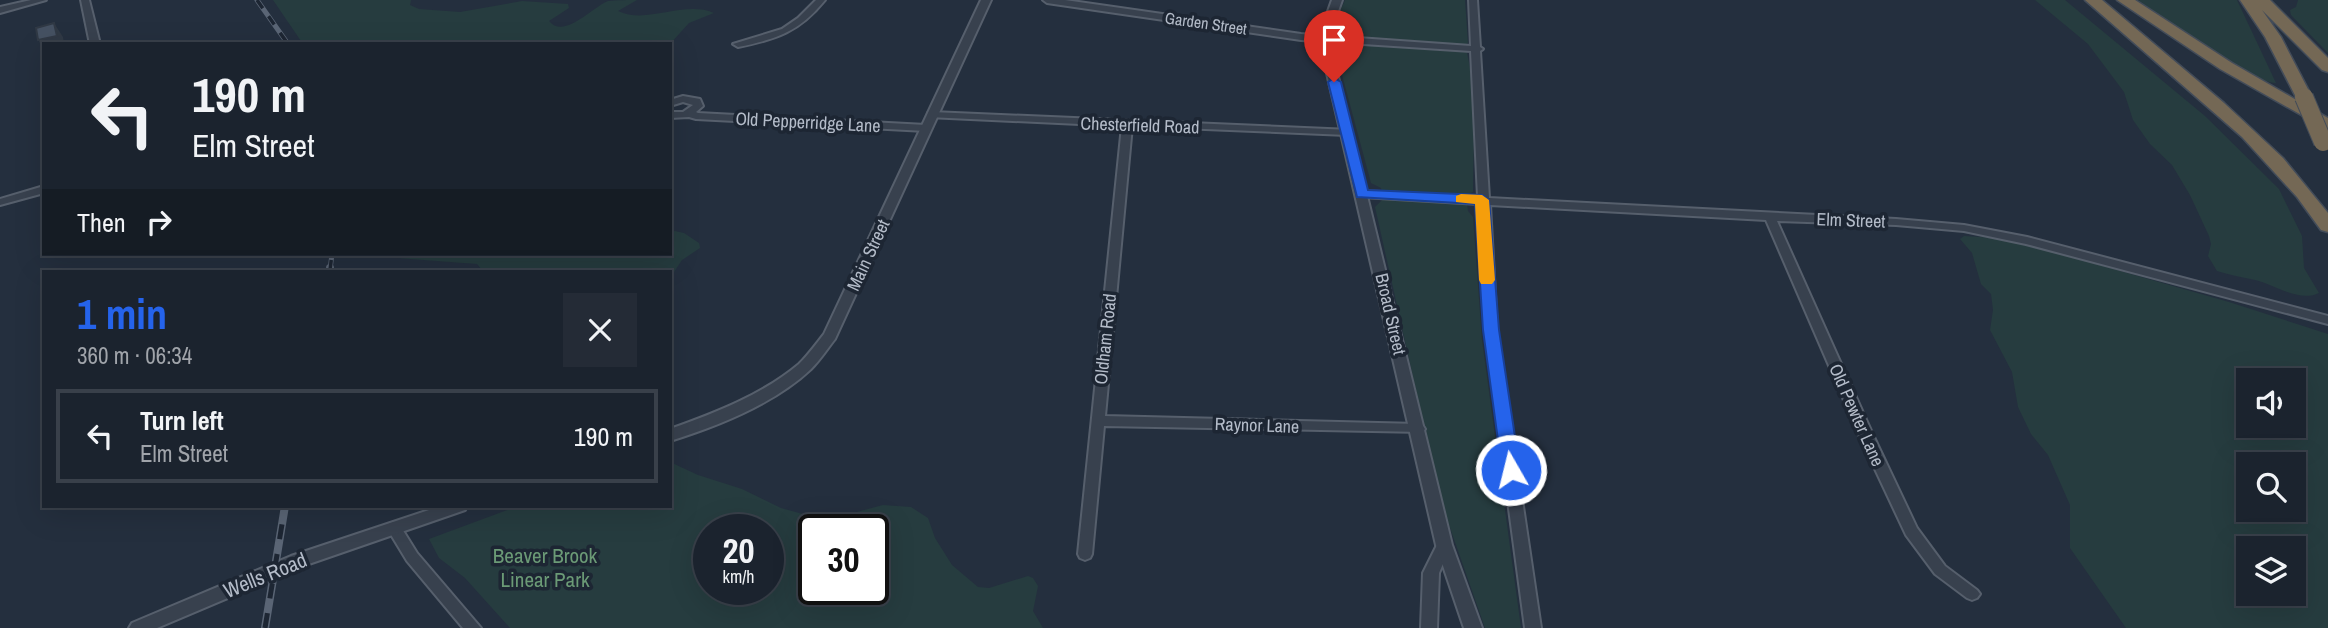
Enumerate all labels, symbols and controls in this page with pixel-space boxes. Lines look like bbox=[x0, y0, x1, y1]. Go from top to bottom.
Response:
street label: Garden Street bbox=[1164, 6, 1249, 40]
pin bbox=[1304, 10, 1364, 82]
icon: arrive bbox=[1315, 21, 1353, 59]
text: 190 m bbox=[192, 61, 306, 127]
icon: left bbox=[77, 70, 168, 161]
street label: Old Pepperridge Lane bbox=[735, 106, 881, 138]
street label: Chesterfield Road bbox=[1080, 110, 1200, 140]
text: Elm Street bbox=[192, 124, 315, 167]
icon: right bbox=[140, 203, 178, 241]
text: Then bbox=[77, 205, 126, 240]
street label: Elm Street bbox=[1816, 206, 1886, 234]
street label: Main Street bbox=[841, 215, 895, 295]
street label: Broad Street bbox=[1369, 271, 1413, 357]
text: 1 min bbox=[77, 286, 167, 342]
street label: Oldham Road bbox=[1088, 292, 1122, 386]
button: close bbox=[563, 293, 637, 367]
text: 360 m · 06:34 bbox=[77, 340, 192, 371]
street label: Old Pewter Lane bbox=[1823, 360, 1891, 470]
map controls bbox=[2236, 368, 2306, 606]
button: sound bbox=[2236, 368, 2306, 438]
text: Turn left bbox=[140, 403, 224, 438]
street label: Raynor Lane bbox=[1214, 411, 1300, 439]
icon: left bbox=[81, 417, 119, 455]
text: 190 m bbox=[574, 419, 633, 454]
position arrow bbox=[1474, 433, 1548, 507]
text: Elm Street bbox=[140, 438, 228, 469]
button: search bbox=[2236, 452, 2306, 522]
speed limit sign: 30 bbox=[798, 514, 889, 605]
text: 20 bbox=[723, 527, 754, 574]
button: layers bbox=[2236, 536, 2306, 606]
park label: Beaver Brook Linear Park bbox=[493, 541, 598, 594]
street label: Wells Road bbox=[219, 545, 311, 605]
text: km/h bbox=[723, 564, 755, 589]

